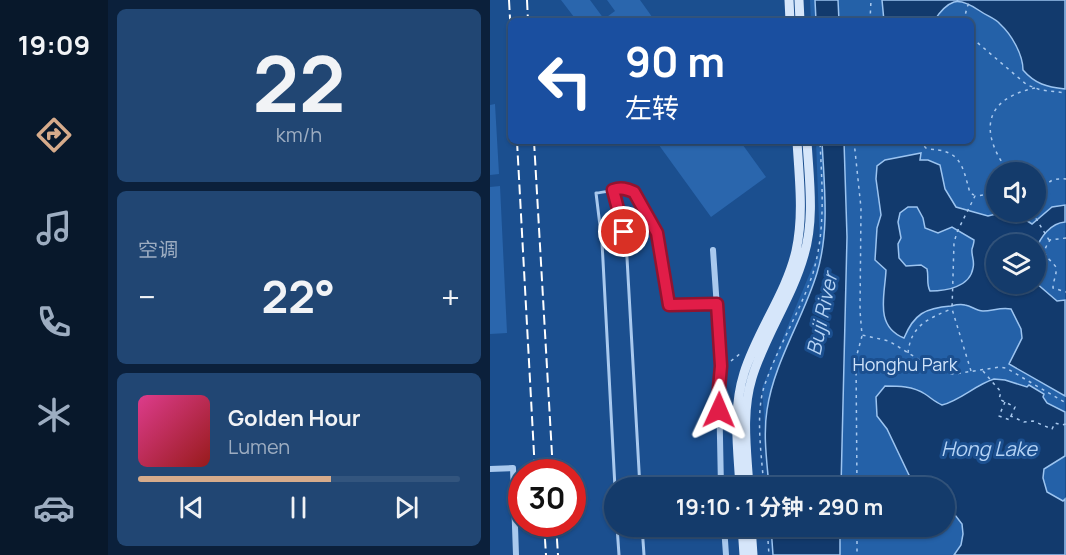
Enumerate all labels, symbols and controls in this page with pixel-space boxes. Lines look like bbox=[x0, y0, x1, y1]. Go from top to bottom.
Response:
text: 19:09 bbox=[18, 26, 90, 63]
text: 22 bbox=[253, 29, 345, 135]
text: 90 m bbox=[625, 32, 725, 90]
icon: left bbox=[526, 42, 604, 120]
text: 左转 bbox=[625, 89, 679, 126]
icon: directions bbox=[33, 114, 75, 156]
text: km/h bbox=[276, 121, 322, 148]
map controls bbox=[986, 162, 1046, 294]
button: sound bbox=[986, 162, 1046, 222]
pin bbox=[598, 206, 649, 257]
icon: music bbox=[33, 207, 75, 249]
icon: arrive bbox=[607, 215, 640, 248]
button: layers bbox=[986, 234, 1046, 294]
text: 空调 bbox=[138, 236, 178, 263]
text: 22° bbox=[261, 265, 335, 327]
water label: Buji River bbox=[800, 267, 844, 358]
text: − bbox=[138, 274, 156, 319]
text: + bbox=[441, 274, 460, 319]
icon: phone bbox=[33, 301, 75, 343]
park label: Honghu Park bbox=[852, 352, 959, 376]
position arrow bbox=[687, 378, 751, 442]
icon: climate bbox=[33, 394, 75, 436]
text: Golden Hour bbox=[228, 403, 361, 433]
text: Lumen bbox=[228, 433, 290, 460]
water label: Hong Lake bbox=[941, 435, 1038, 462]
speed limit sign: 30 bbox=[508, 459, 586, 537]
icon: car bbox=[33, 487, 75, 529]
icon: previous bbox=[175, 491, 208, 524]
icon: pause bbox=[282, 491, 315, 524]
icon: next bbox=[390, 491, 423, 524]
text: 19:10 · 1 分钟 · 290 m bbox=[676, 492, 883, 522]

